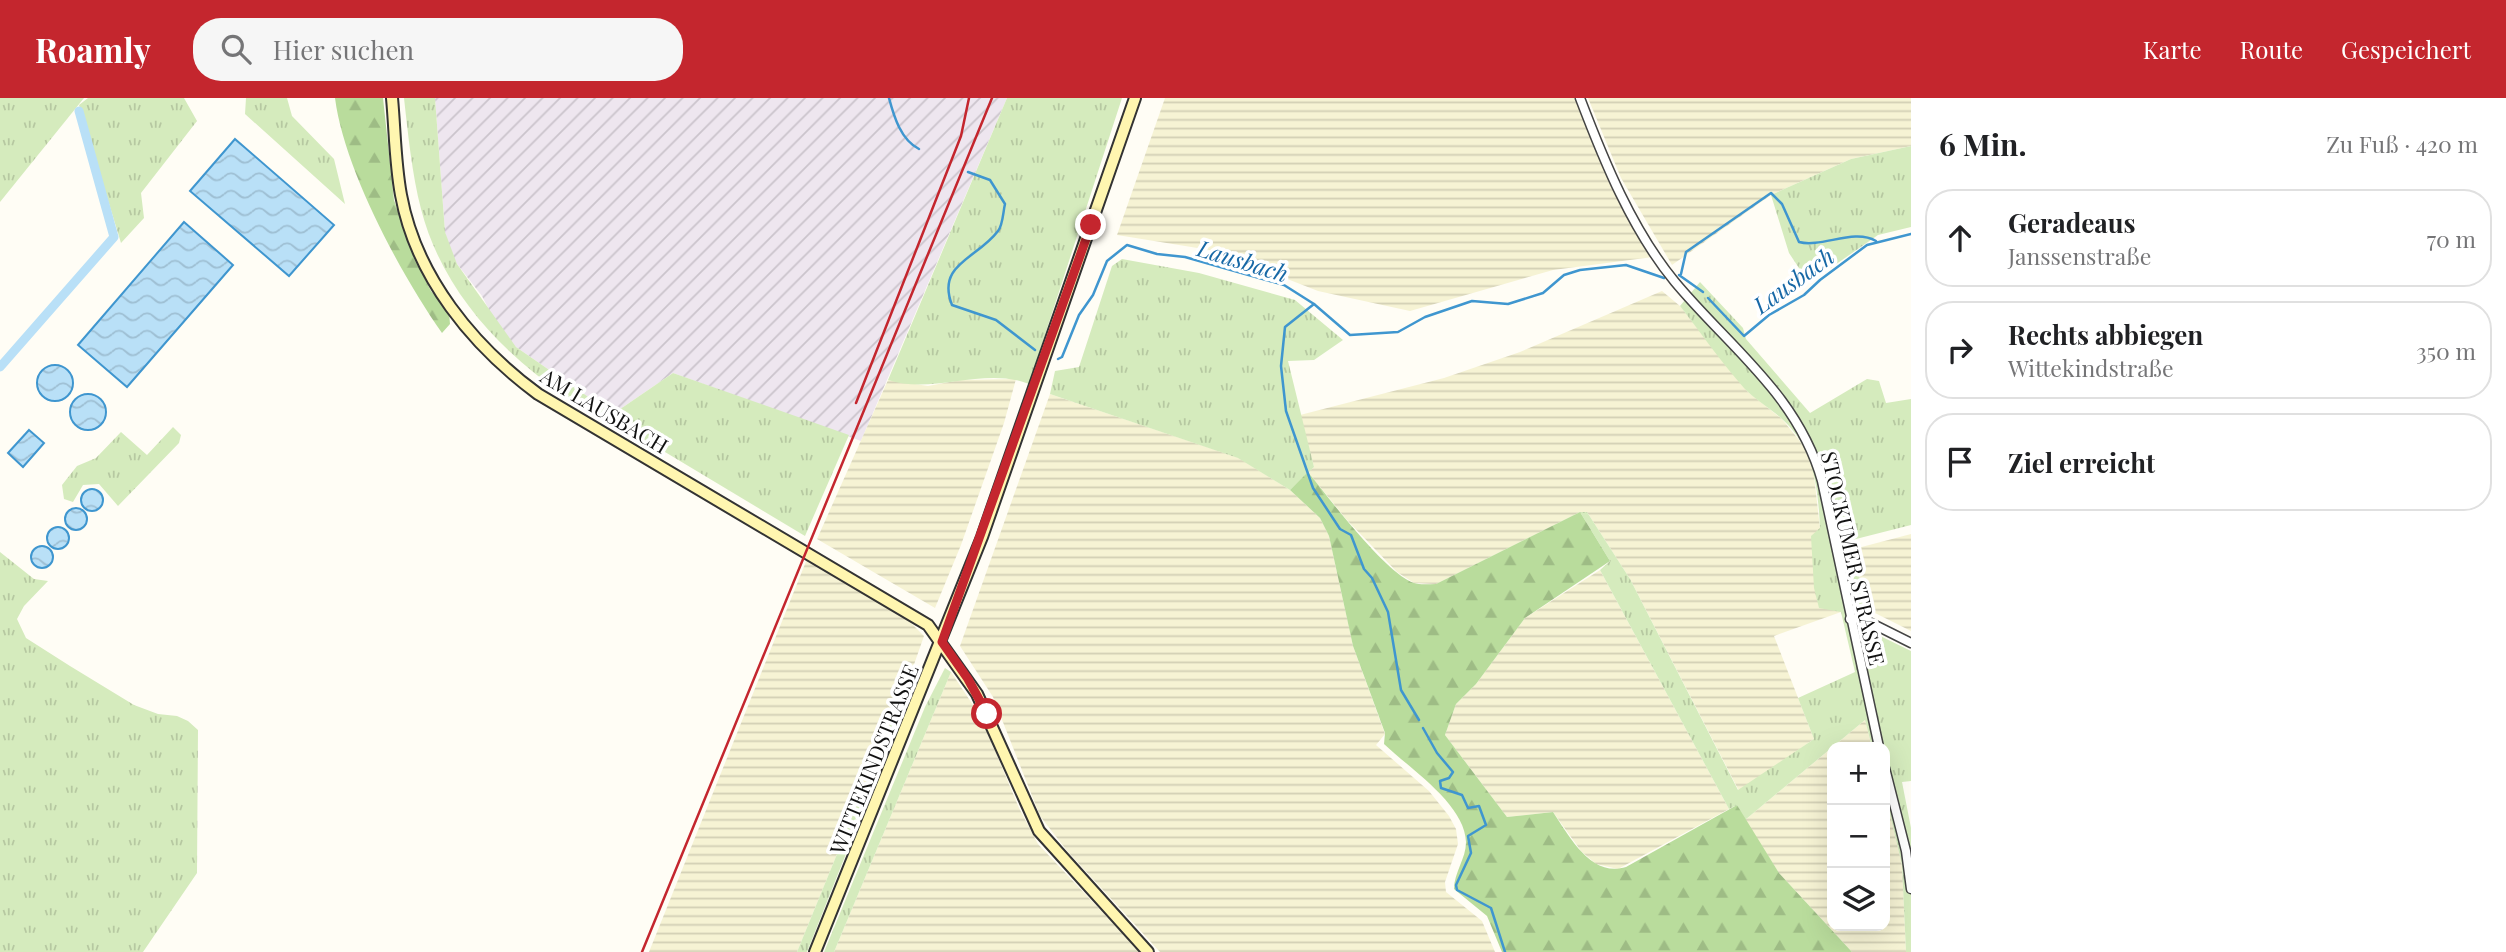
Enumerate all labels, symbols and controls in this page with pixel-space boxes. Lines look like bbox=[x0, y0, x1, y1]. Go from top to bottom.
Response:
search box bbox=[193, 18, 683, 81]
text: Roamly bbox=[35, 27, 151, 71]
icon: search bbox=[217, 30, 255, 68]
text: Hier suchen bbox=[273, 32, 414, 67]
text: Karte bbox=[2143, 33, 2202, 65]
text: Route bbox=[2240, 33, 2303, 65]
text: Gespeichert bbox=[2341, 33, 2471, 65]
text: 6 Min. bbox=[1939, 124, 2027, 164]
text: Zu Fuß · 420 m bbox=[2326, 128, 2478, 159]
text: Geradeaus bbox=[2008, 205, 2136, 240]
route end bbox=[1075, 209, 1106, 240]
icon: ahead bbox=[1941, 219, 1979, 257]
text: 70 m bbox=[2427, 223, 2476, 254]
water label: Lausbach bbox=[1193, 231, 1292, 288]
water label: Lausbach bbox=[1745, 240, 1840, 321]
text: Janssenstraße bbox=[2008, 240, 2151, 271]
text: Rechts abbiegen bbox=[2008, 317, 2203, 352]
icon: right bbox=[1941, 331, 1979, 369]
text: 350 m bbox=[2416, 335, 2476, 366]
text: Wittekindstraße bbox=[2008, 352, 2174, 383]
street label: AM LAUSBACH bbox=[535, 360, 674, 459]
icon: arrive bbox=[1941, 443, 1979, 481]
text: Ziel erreicht bbox=[2008, 445, 2155, 480]
street label: STOCKUMER STRASSE bbox=[1816, 448, 1892, 668]
street label: WITTEKINDSTRASSE bbox=[822, 660, 924, 859]
route start bbox=[971, 698, 1002, 729]
map controls bbox=[1827, 742, 1890, 931]
button: + bbox=[1827, 742, 1890, 805]
button: − bbox=[1827, 805, 1890, 868]
button: layers bbox=[1827, 868, 1890, 931]

